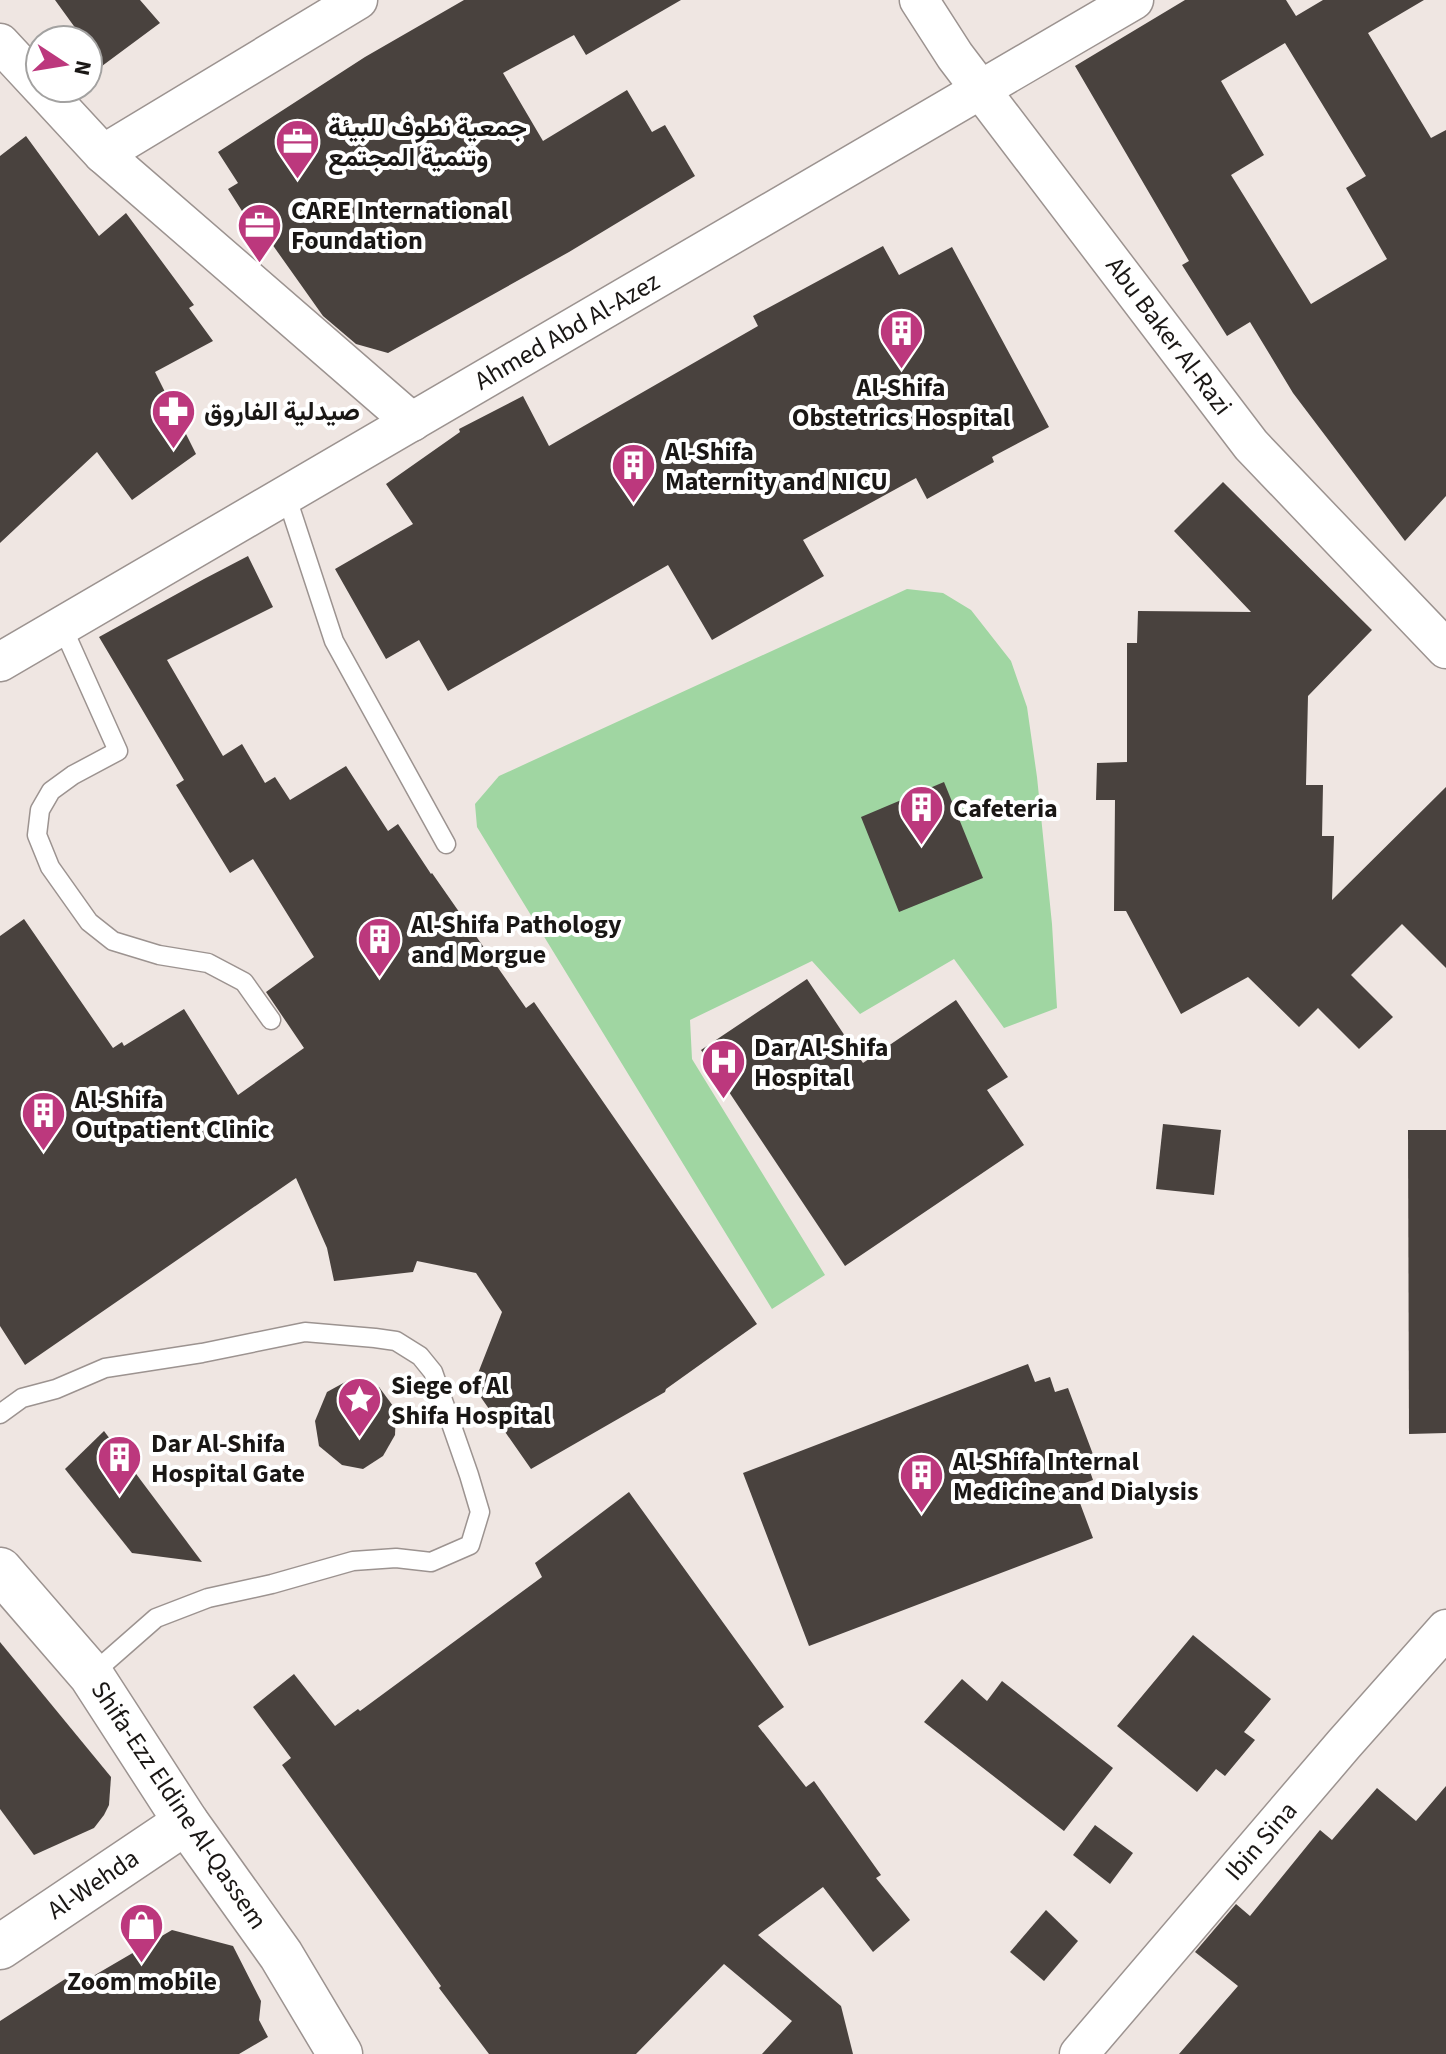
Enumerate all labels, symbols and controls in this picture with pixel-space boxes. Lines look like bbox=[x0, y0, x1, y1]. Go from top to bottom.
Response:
north arrow bbox=[24, 24, 104, 104]
text: N bbox=[65, 57, 100, 78]
place label: جمعية نطوف للبيئة وتنمية المجتمع bbox=[328, 109, 527, 176]
office icon: جمعية نطوف للبيئة وتنمية المجتمع bbox=[273, 118, 321, 181]
place label: CARE International Foundation bbox=[291, 192, 509, 259]
office icon: CARE International Foundation bbox=[236, 201, 284, 264]
street label: Abu Baker Al-Razi bbox=[1097, 249, 1241, 423]
street label: Ahmed Abd Al-Azez bbox=[468, 263, 666, 399]
building icon: Al-Shifa Obstetrics Hospital bbox=[877, 308, 925, 371]
place label: Al-Shifa Obstetrics Hospital bbox=[792, 369, 1011, 436]
pharmacy icon: صيدلية الفاروق bbox=[149, 387, 197, 450]
place label: صيدلية الفاروق bbox=[204, 393, 360, 430]
place label: Al-Shifa Maternity and NICU bbox=[664, 433, 888, 500]
building icon: Al-Shifa Maternity and NICU bbox=[610, 442, 658, 505]
building icon: Cafeteria bbox=[898, 784, 946, 847]
place label: Cafeteria bbox=[953, 790, 1058, 827]
place label: Al-Shifa Pathology and Morgue bbox=[410, 906, 622, 973]
building icon: Al-Shifa Pathology and Morgue bbox=[356, 915, 404, 978]
place label: Dar Al-Shifa Hospital bbox=[754, 1029, 889, 1096]
hospital icon: Dar Al-Shifa Hospital bbox=[699, 1038, 747, 1101]
place label: Al-Shifa Outpatient Clinic bbox=[74, 1081, 270, 1148]
building icon: Al-Shifa Outpatient Clinic bbox=[20, 1090, 68, 1153]
place label: Siege of Al Shifa Hospital bbox=[391, 1367, 551, 1434]
place icon: Siege of Al Shifa Hospital bbox=[336, 1376, 384, 1439]
place label: Dar Al-Shifa Hospital Gate bbox=[151, 1425, 305, 1492]
building icon: Dar Al-Shifa Hospital Gate bbox=[96, 1434, 144, 1497]
place label: Al-Shifa Internal Medicine and Dialysis bbox=[952, 1443, 1199, 1510]
building icon: Al-Shifa Internal Medicine and Dialysis bbox=[898, 1452, 946, 1515]
street label: Shifa-Ezz Eldine Al-Qassem bbox=[82, 1673, 276, 1937]
street label: Ibin Sina bbox=[1216, 1793, 1306, 1889]
street label: Al-Wehda bbox=[40, 1840, 146, 1928]
shop icon: Zoom mobile bbox=[118, 1902, 166, 1965]
place label: Zoom mobile bbox=[67, 1963, 217, 2000]

